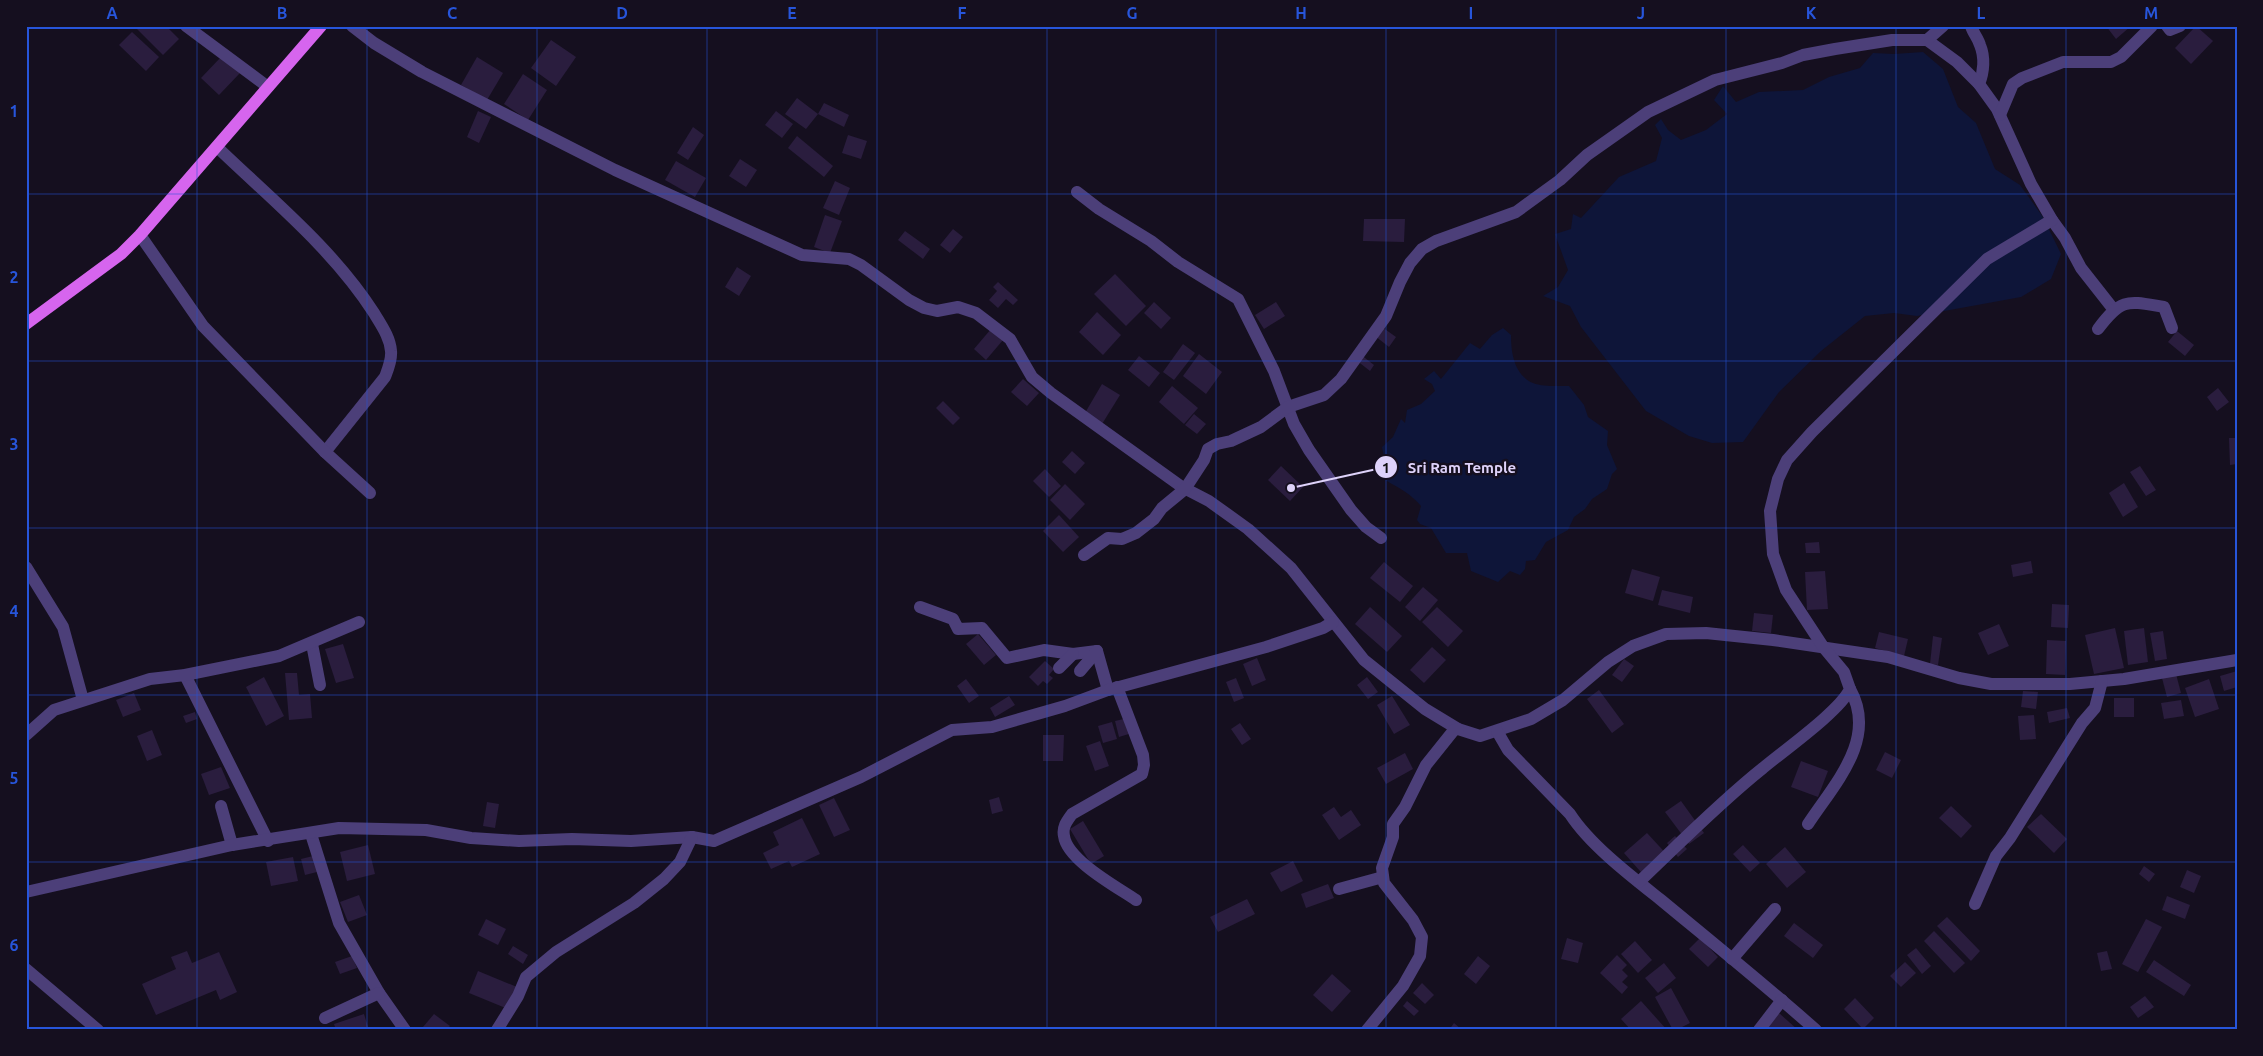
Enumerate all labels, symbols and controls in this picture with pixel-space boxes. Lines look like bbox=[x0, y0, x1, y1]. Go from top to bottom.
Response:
text: A bbox=[106, 4, 118, 22]
text: B bbox=[277, 4, 287, 22]
text: C bbox=[447, 4, 457, 22]
text: D bbox=[616, 4, 628, 22]
text: E bbox=[787, 4, 797, 22]
text: F bbox=[958, 4, 967, 22]
text: G bbox=[1126, 4, 1138, 22]
text: H bbox=[1295, 4, 1307, 22]
text: I bbox=[1469, 4, 1473, 22]
text: J bbox=[1637, 4, 1645, 22]
text: K bbox=[1806, 4, 1817, 22]
text: L bbox=[1977, 4, 1986, 22]
text: M bbox=[2144, 4, 2158, 22]
text: 1 bbox=[9, 102, 19, 120]
text: 2 bbox=[9, 268, 19, 286]
text: 3 bbox=[9, 435, 19, 453]
callout: Sri Ram Temple bbox=[1373, 452, 1526, 482]
text: 1 bbox=[1382, 459, 1390, 476]
text: Sri Ram Temple bbox=[1408, 459, 1516, 476]
text: 4 bbox=[9, 602, 19, 620]
text: 5 bbox=[9, 769, 19, 787]
text: 6 bbox=[9, 936, 19, 954]

